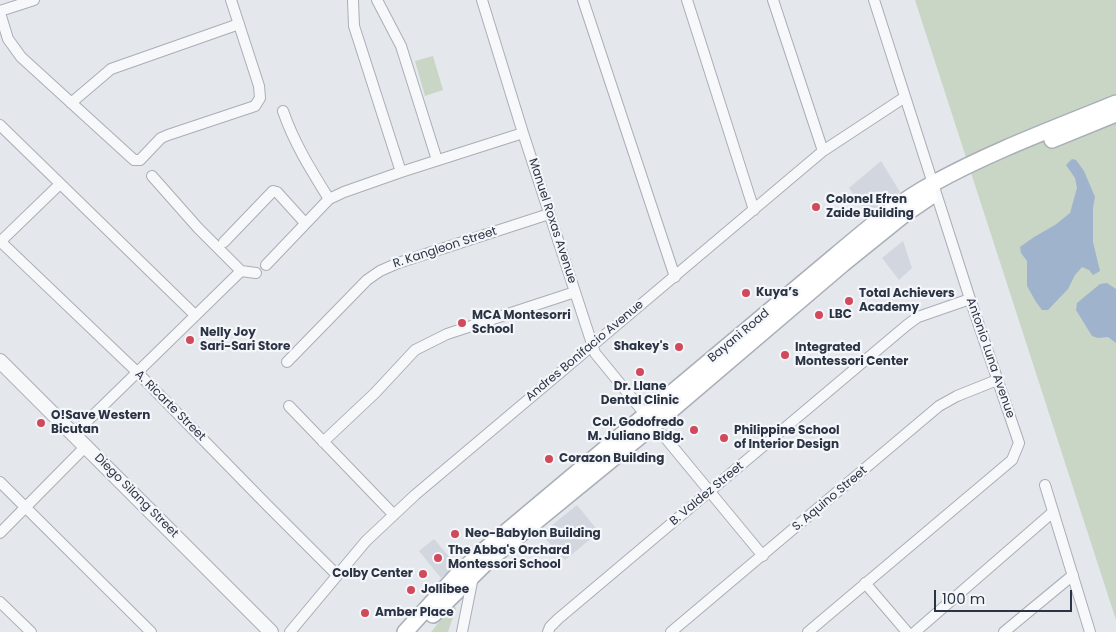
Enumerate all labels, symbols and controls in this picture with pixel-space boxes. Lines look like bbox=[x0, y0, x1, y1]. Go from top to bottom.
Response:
street label: Manuel Roxas Avenue bbox=[525, 157, 579, 285]
place label: Colonel Efren Zaide Building bbox=[826, 193, 914, 221]
marker: Colonel Efren Zaide Building bbox=[810, 201, 822, 213]
street label: R. Kangleon Street bbox=[391, 224, 499, 272]
place label: Kuya’s bbox=[756, 286, 799, 300]
marker: Kuya’s bbox=[740, 287, 752, 299]
place label: Total Achievers Academy bbox=[859, 287, 955, 315]
marker: Total Achievers Academy bbox=[843, 295, 855, 307]
street label: Antonio Luna Avenue bbox=[963, 296, 1017, 420]
street label: Andres Bonifacio Avenue bbox=[523, 298, 647, 404]
street label: Bayani Road bbox=[706, 306, 772, 366]
place label: LBC bbox=[829, 308, 852, 322]
place label: MCA Montesorri School bbox=[472, 309, 571, 337]
marker: LBC bbox=[813, 309, 825, 321]
marker: MCA Montesorri School bbox=[456, 317, 468, 329]
place label: Nelly Joy Sari-Sari Store bbox=[200, 326, 290, 354]
marker: Nelly Joy Sari-Sari Store bbox=[184, 334, 196, 346]
place label: Shakey's bbox=[614, 340, 669, 354]
marker: Shakey's bbox=[673, 341, 685, 353]
place label: Integrated Montessori Center bbox=[795, 341, 908, 369]
marker: Integrated Montessori Center bbox=[779, 349, 791, 361]
marker: Dr. Llane Dental Clinic bbox=[634, 366, 646, 378]
street label: A. Ricarte Street bbox=[132, 368, 208, 444]
place label: Dr. Llane Dental Clinic bbox=[601, 380, 679, 408]
place label: O!Save Western Bicutan bbox=[51, 409, 150, 437]
place label: Col. Godofredo M. Juliano Bldg. bbox=[587, 416, 684, 444]
marker: O!Save Western Bicutan bbox=[35, 417, 47, 429]
marker: Col. Godofredo M. Juliano Bldg. bbox=[688, 424, 700, 436]
place label: Philippine School of Interior Design bbox=[734, 424, 840, 452]
marker: Philippine School of Interior Design bbox=[718, 432, 730, 444]
street label: Diego Silang Street bbox=[91, 451, 181, 541]
place label: Corazon Building bbox=[559, 452, 664, 466]
marker: Corazon Building bbox=[543, 453, 555, 465]
street label: B. Valdez Street bbox=[667, 459, 747, 529]
street label: S. Aquino Street bbox=[790, 463, 870, 535]
place label: Neo-Babylon Building bbox=[465, 527, 601, 541]
marker: Neo-Babylon Building bbox=[449, 528, 461, 540]
place label: The Abba's Orchard Montessori School bbox=[448, 544, 570, 572]
marker: The Abba's Orchard Montessori School bbox=[432, 552, 444, 564]
place label: Colby Center bbox=[332, 567, 413, 581]
marker: Colby Center bbox=[417, 568, 429, 580]
scale bar bbox=[936, 580, 1074, 612]
place label: Jollibee bbox=[421, 583, 469, 597]
marker: Jollibee bbox=[405, 584, 417, 596]
text: 100 m bbox=[942, 588, 985, 609]
place label: Amber Place bbox=[375, 606, 454, 620]
marker: Amber Place bbox=[359, 607, 371, 619]

